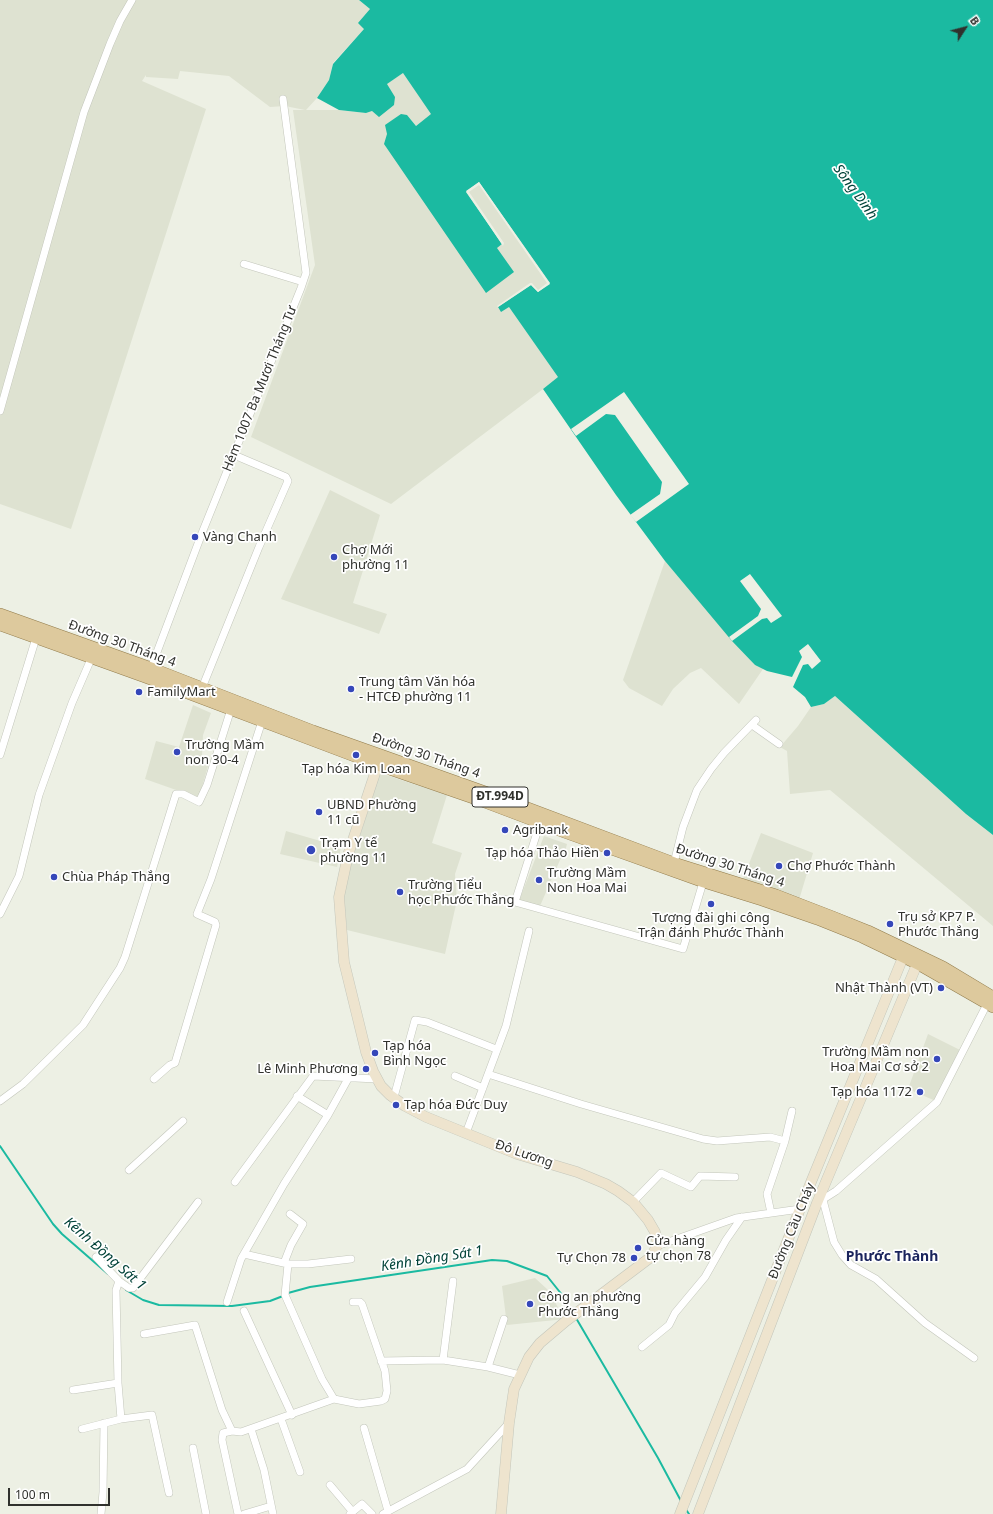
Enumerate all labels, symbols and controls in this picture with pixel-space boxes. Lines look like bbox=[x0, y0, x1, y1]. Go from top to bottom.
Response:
north arrow bbox=[945, 8, 985, 48]
text: B bbox=[967, 13, 983, 28]
water label: Sông Dinh bbox=[829, 161, 881, 223]
street label: Hẻm 1007 Ba Mươi Tháng Tư bbox=[220, 304, 300, 474]
place label: Vàng Chanh bbox=[203, 529, 277, 545]
marker: Vàng Chanh bbox=[190, 532, 200, 542]
place label: Chợ Mới phường 11 bbox=[342, 542, 409, 573]
marker: Chợ Mới phường 11 bbox=[329, 552, 339, 562]
street label: Đường 30 Tháng 4 bbox=[66, 617, 178, 671]
place label: Trung tâm Văn hóa - HTCĐ phường 11 bbox=[359, 674, 475, 705]
place label: FamilyMart bbox=[147, 684, 216, 700]
marker: Trung tâm Văn hóa - HTCĐ phường 11 bbox=[346, 684, 356, 694]
marker: FamilyMart bbox=[134, 687, 144, 697]
street label: Đường 30 Tháng 4 bbox=[370, 730, 482, 782]
place label: Trường Mầm non 30-4 bbox=[185, 737, 264, 768]
marker: Trường Mầm non 30-4 bbox=[172, 747, 182, 757]
marker: Tạp hóa Kim Loan bbox=[351, 750, 361, 760]
place label: Tạp hóa Kim Loan bbox=[302, 761, 410, 777]
road number: ĐT.994D bbox=[472, 787, 528, 807]
place label: UBND Phường 11 cũ bbox=[327, 797, 416, 828]
marker: UBND Phường 11 cũ bbox=[314, 807, 324, 817]
place label: Agribank bbox=[513, 822, 568, 838]
marker: Agribank bbox=[500, 825, 510, 835]
place label: Trạm Y tế phường 11 bbox=[320, 835, 387, 866]
street label: Đường 30 Tháng 4 bbox=[674, 841, 786, 891]
marker: Trạm Y tế phường 11 bbox=[305, 844, 317, 856]
place label: Tạp hóa Thảo Hiền bbox=[485, 845, 599, 861]
marker: Tạp hóa Thảo Hiền bbox=[602, 848, 612, 858]
place label: Chợ Phước Thành bbox=[787, 858, 896, 874]
marker: Chợ Phước Thành bbox=[774, 861, 784, 871]
place label: Trường Mầm Non Hoa Mai bbox=[547, 865, 627, 896]
place label: Chùa Pháp Thắng bbox=[62, 869, 170, 885]
marker: Chùa Pháp Thắng bbox=[49, 872, 59, 882]
marker: Trường Mầm Non Hoa Mai bbox=[534, 875, 544, 885]
place label: Trường Tiểu học Phước Thắng bbox=[408, 877, 514, 908]
marker: Trường Tiểu học Phước Thắng bbox=[395, 887, 405, 897]
marker: Tượng đài ghi công Trận đánh Phước Thành bbox=[706, 899, 716, 909]
place label: Trụ sở KP7 P. Phước Thắng bbox=[898, 909, 979, 940]
place label: Tượng đài ghi công Trận đánh Phước Thành bbox=[638, 910, 784, 941]
marker: Trụ sở KP7 P. Phước Thắng bbox=[885, 919, 895, 929]
place label: Nhật Thành (VT) bbox=[835, 980, 933, 996]
marker: Nhật Thành (VT) bbox=[936, 983, 946, 993]
place label: Tạp hóa Bình Ngọc bbox=[383, 1038, 446, 1069]
place label: Trường Mầm non Hoa Mai Cơ sở 2 bbox=[822, 1044, 929, 1075]
marker: Tạp hóa Bình Ngọc bbox=[370, 1048, 380, 1058]
marker: Trường Mầm non Hoa Mai Cơ sở 2 bbox=[932, 1054, 942, 1064]
place label: Lê Minh Phương bbox=[257, 1061, 358, 1077]
marker: Lê Minh Phương bbox=[361, 1064, 371, 1074]
place label: Tạp hóa 1172 bbox=[831, 1084, 912, 1100]
marker: Tạp hóa 1172 bbox=[915, 1087, 925, 1097]
place label: Tạp hóa Đức Duy bbox=[404, 1097, 507, 1113]
marker: Tạp hóa Đức Duy bbox=[391, 1100, 401, 1110]
street label: Đô Lương bbox=[493, 1137, 555, 1171]
street label: Đường Cầu Cháy bbox=[766, 1180, 818, 1282]
water label: Kênh Đồng Sát 1 bbox=[61, 1214, 149, 1294]
place label: Cửa hàng tự chọn 78 bbox=[646, 1233, 711, 1264]
water label: Kênh Đồng Sát 1 bbox=[380, 1243, 484, 1275]
marker: Cửa hàng tự chọn 78 bbox=[633, 1243, 643, 1253]
district label: Phước Thành bbox=[846, 1249, 938, 1265]
place label: Tự Chọn 78 bbox=[557, 1250, 626, 1266]
marker: Tự Chọn 78 bbox=[629, 1253, 639, 1263]
place label: Công an phường Phước Thắng bbox=[538, 1289, 641, 1320]
marker: Công an phường Phước Thắng bbox=[525, 1299, 535, 1309]
scale bar bbox=[10, 1480, 112, 1506]
text: 100 m bbox=[15, 1486, 50, 1503]

